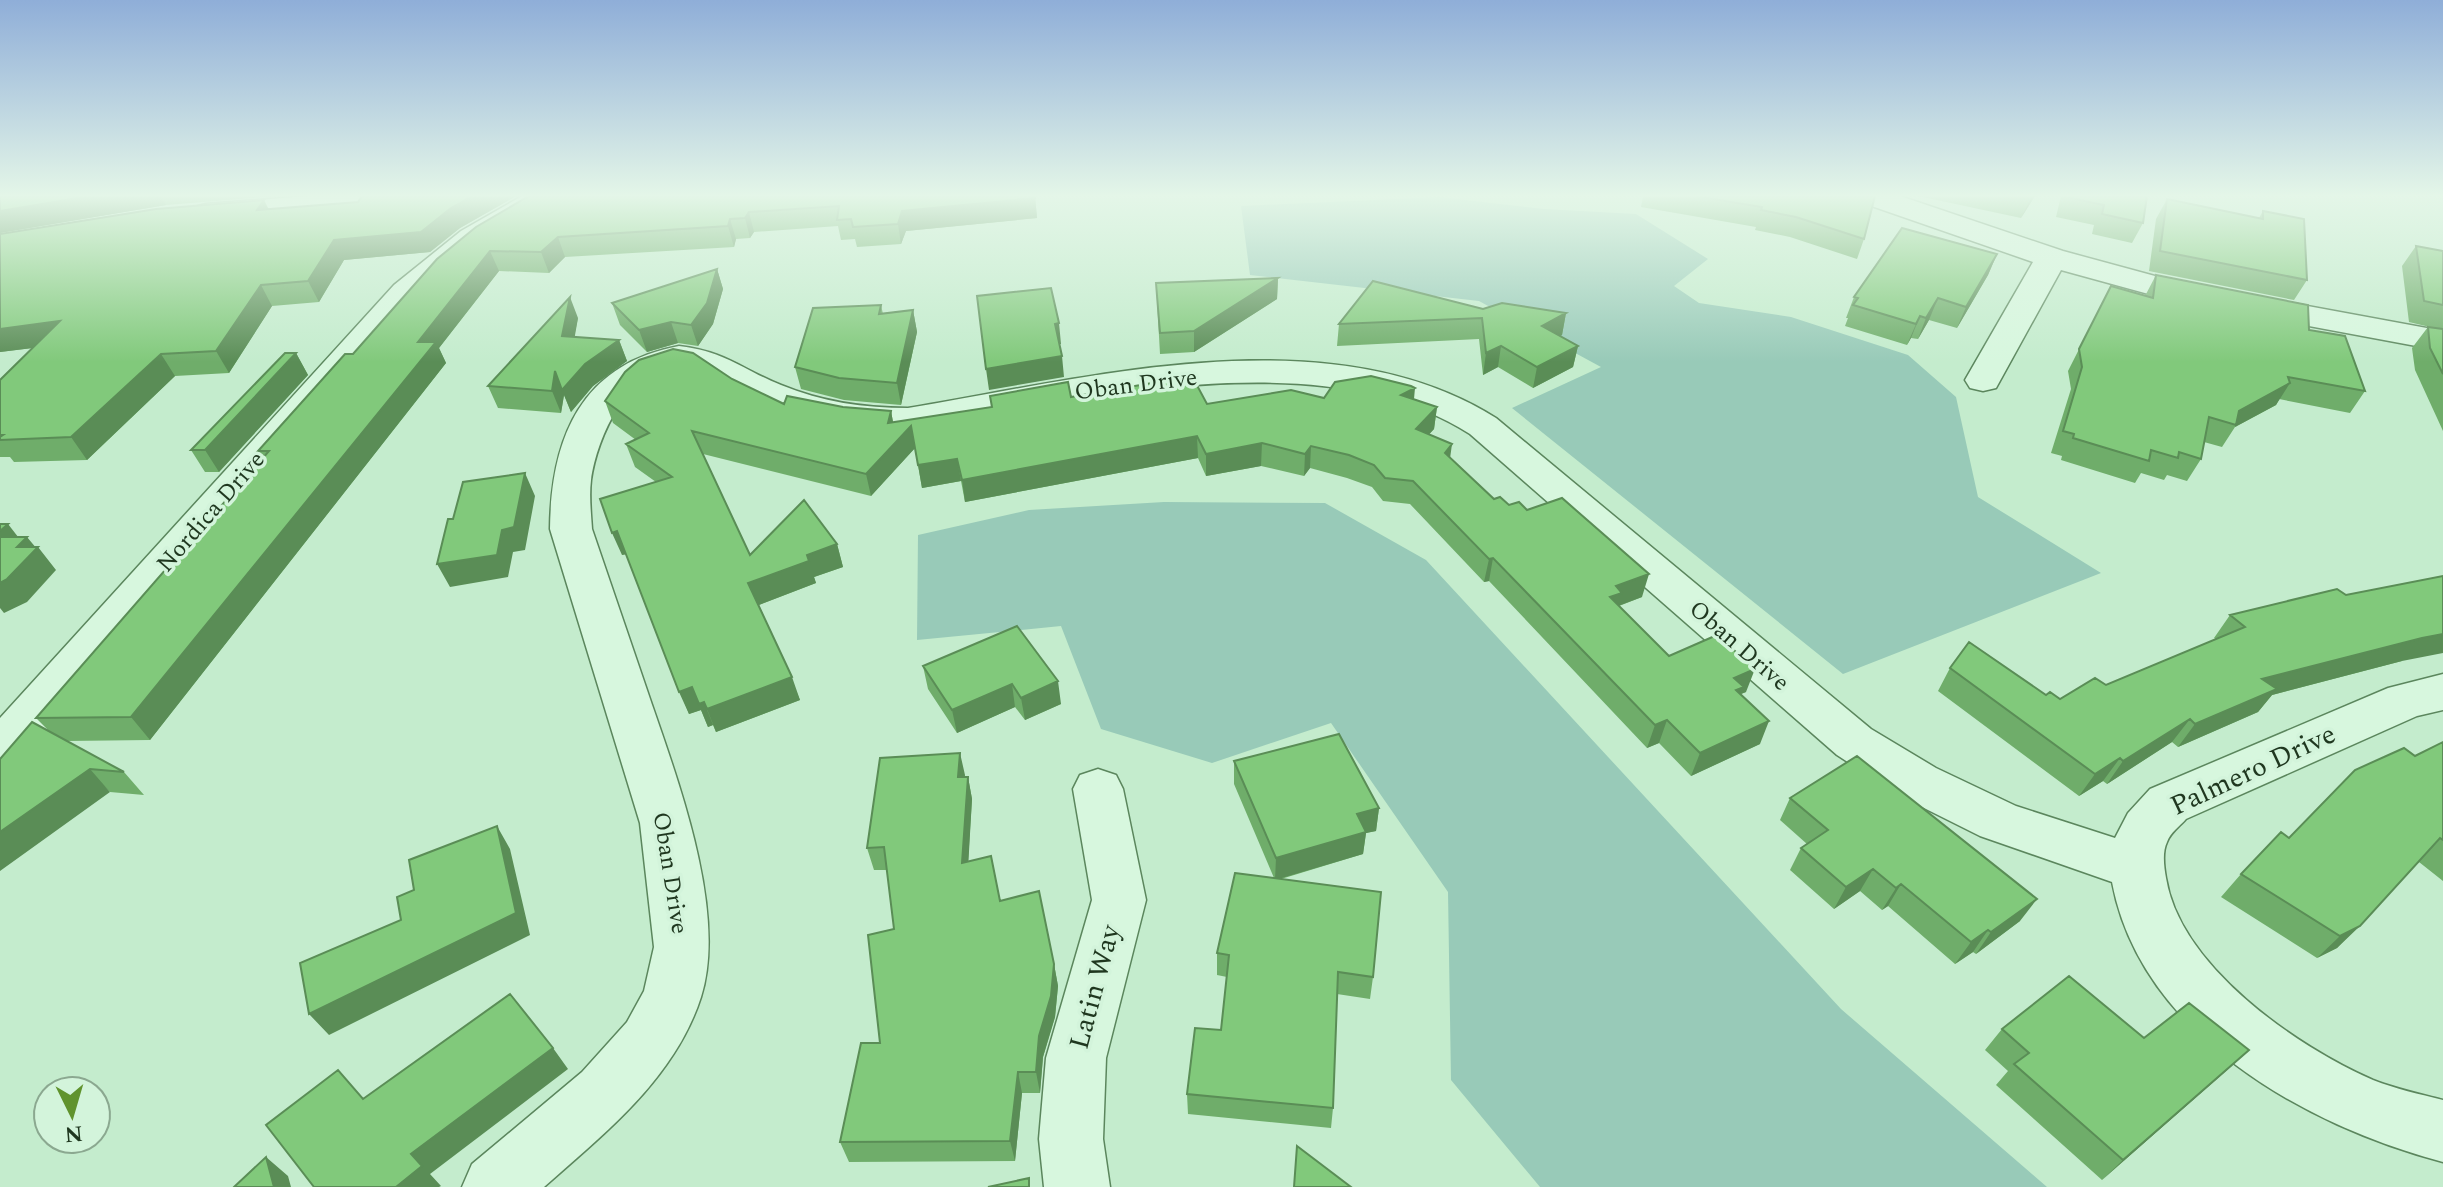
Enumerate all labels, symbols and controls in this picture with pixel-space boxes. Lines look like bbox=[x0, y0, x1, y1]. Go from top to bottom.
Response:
street label: Oban Drive bbox=[1073, 360, 1199, 410]
street label: Nordica Drive bbox=[148, 443, 274, 581]
street label: Oban Drive bbox=[1681, 592, 1797, 700]
street label: Palmero Drive bbox=[2163, 713, 2343, 827]
street label: Oban Drive bbox=[643, 809, 697, 937]
street label: Latin Way bbox=[1058, 918, 1133, 1054]
north arrow bbox=[32, 1075, 112, 1155]
text: N bbox=[63, 1116, 84, 1151]

